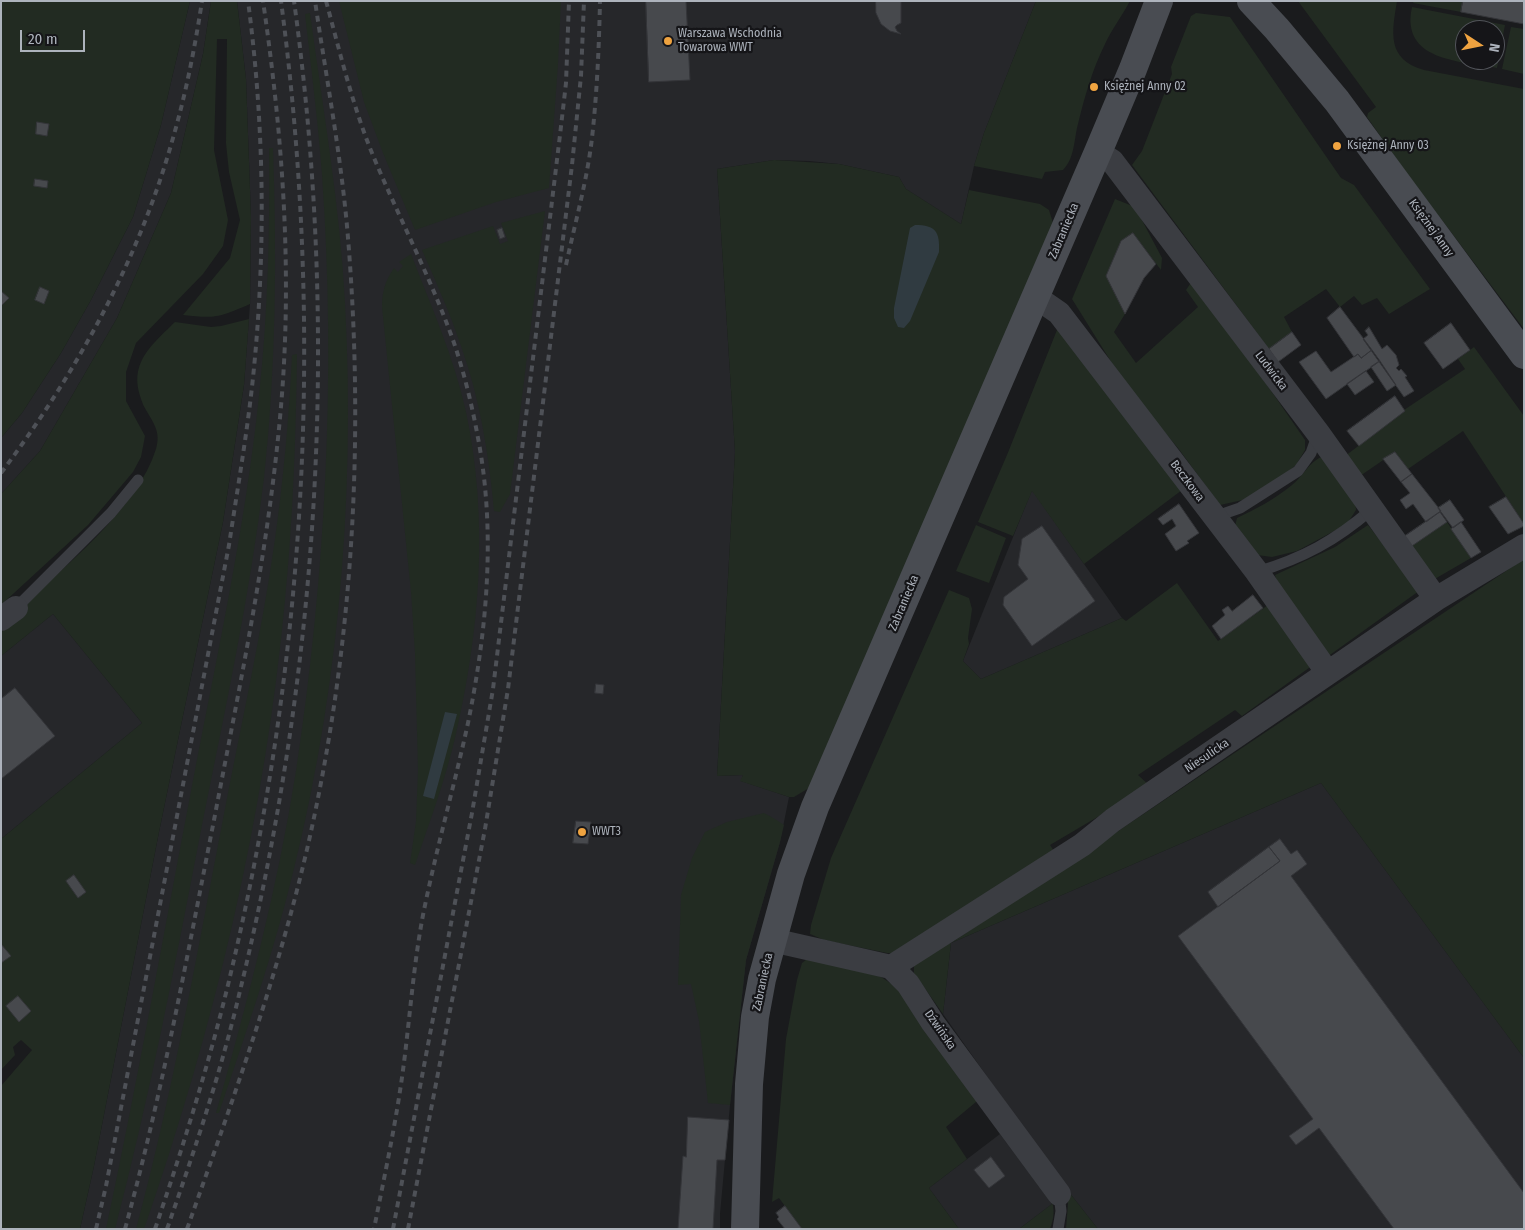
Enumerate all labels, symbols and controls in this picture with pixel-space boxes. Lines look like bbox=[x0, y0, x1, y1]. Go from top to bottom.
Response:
scale bar bbox=[22, 20, 88, 52]
north arrow bbox=[1455, 20, 1505, 70]
place label: Warszawa Wschodnia Towarowa WWT bbox=[678, 27, 782, 55]
text: 20 m bbox=[28, 30, 58, 48]
marker: Warszawa Wschodnia Towarowa WWT bbox=[662, 35, 674, 47]
text: N bbox=[1485, 42, 1503, 53]
place label: Księżnej Anny 02 bbox=[1104, 80, 1186, 94]
marker: Księżnej Anny 02 bbox=[1088, 81, 1100, 93]
place label: Księżnej Anny 03 bbox=[1347, 139, 1429, 153]
marker: Księżnej Anny 03 bbox=[1331, 140, 1343, 152]
street label: Księżnej Anny bbox=[1405, 197, 1457, 259]
street label: Zabraniecka bbox=[1046, 201, 1082, 261]
street label: Ludwicka bbox=[1252, 349, 1290, 393]
street label: Beczkowa bbox=[1167, 458, 1207, 504]
street label: Zabraniecka bbox=[886, 573, 922, 633]
street label: Niesulicka bbox=[1182, 736, 1232, 776]
place label: WWT3 bbox=[592, 825, 621, 839]
marker: WWT3 bbox=[576, 826, 588, 838]
street label: Zabraniecka bbox=[750, 952, 776, 1012]
street label: Dźwińska bbox=[921, 1007, 959, 1053]

